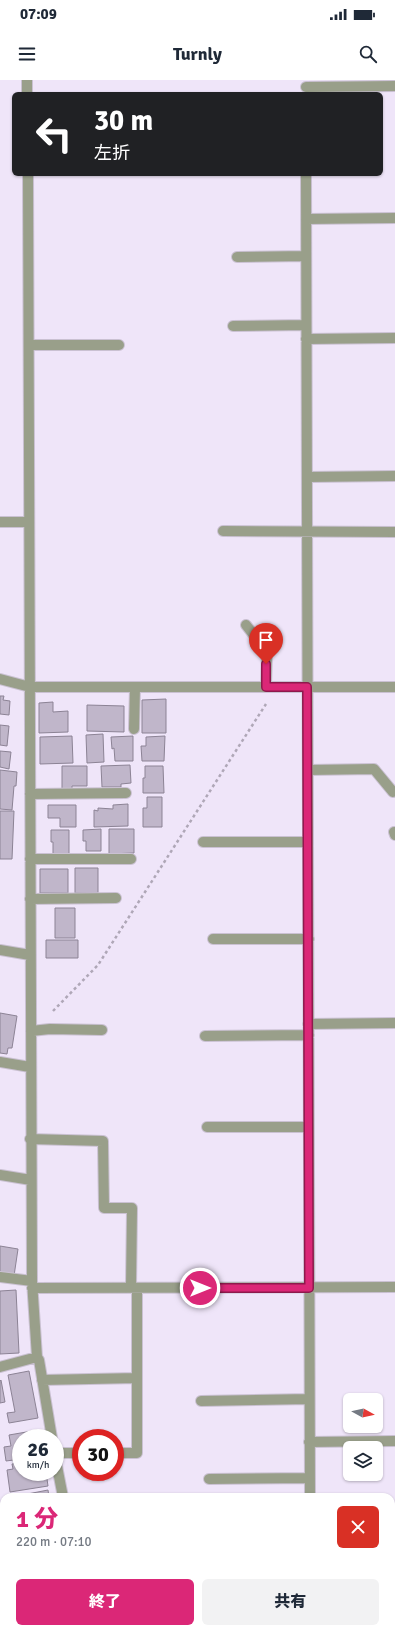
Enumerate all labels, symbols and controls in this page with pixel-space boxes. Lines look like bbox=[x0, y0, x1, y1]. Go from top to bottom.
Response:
text: 07:09 bbox=[20, 5, 57, 23]
icon: menu bbox=[16, 43, 38, 65]
text: Turnly bbox=[173, 43, 222, 65]
icon: search bbox=[357, 43, 379, 65]
text: 30 m bbox=[94, 104, 153, 138]
icon: left bbox=[28, 108, 80, 160]
text: 左折 bbox=[94, 142, 130, 164]
pin bbox=[249, 623, 283, 664]
icon: arrive bbox=[255, 629, 277, 651]
position arrow bbox=[179, 1267, 221, 1309]
north arrow bbox=[343, 1393, 383, 1433]
map controls bbox=[343, 1393, 383, 1481]
speed limit sign: 30 bbox=[72, 1429, 124, 1481]
text: 26 bbox=[27, 1437, 49, 1462]
button: layers bbox=[343, 1441, 383, 1481]
text: km/h bbox=[27, 1459, 49, 1471]
text: 1 分 bbox=[16, 1504, 58, 1534]
button: close bbox=[337, 1506, 379, 1548]
text: 220 m · 07:10 bbox=[16, 1534, 92, 1550]
button: 終了 bbox=[16, 1579, 194, 1625]
button: 共有 bbox=[202, 1579, 379, 1625]

